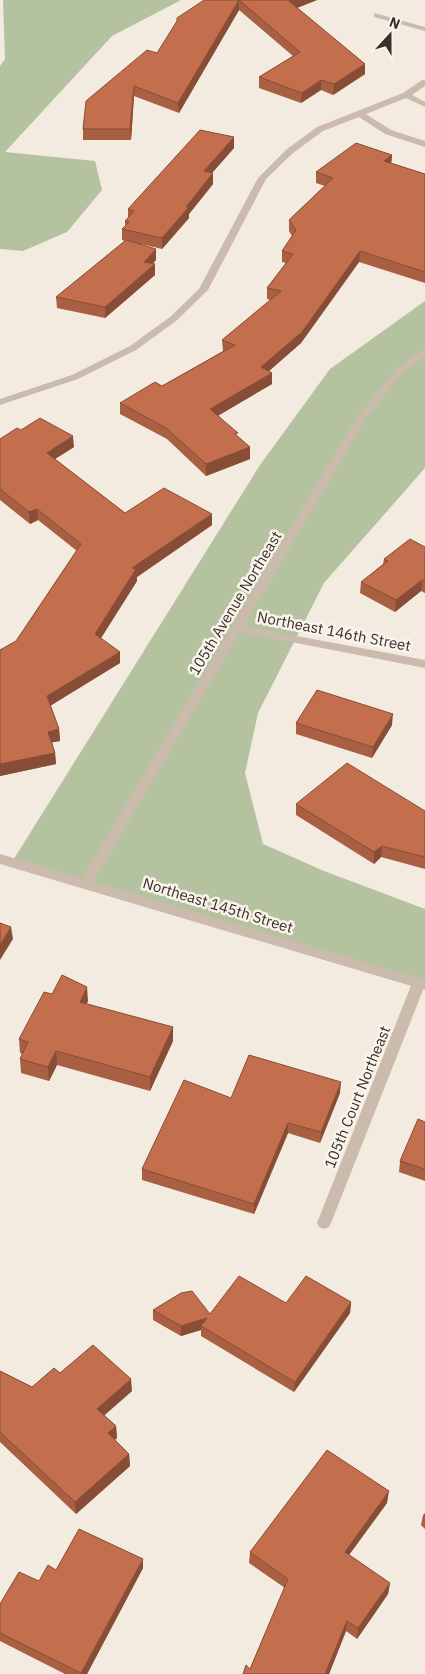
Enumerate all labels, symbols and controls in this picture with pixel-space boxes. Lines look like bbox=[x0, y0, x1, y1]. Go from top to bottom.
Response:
north arrow bbox=[365, 10, 415, 60]
text: N bbox=[387, 13, 403, 33]
street label: 105th Avenue Northeast bbox=[184, 527, 286, 679]
street label: Northeast 146th Street bbox=[256, 607, 412, 655]
street label: Northeast 145th Street bbox=[141, 873, 295, 937]
street label: 105th Court Northeast bbox=[320, 1023, 394, 1171]

